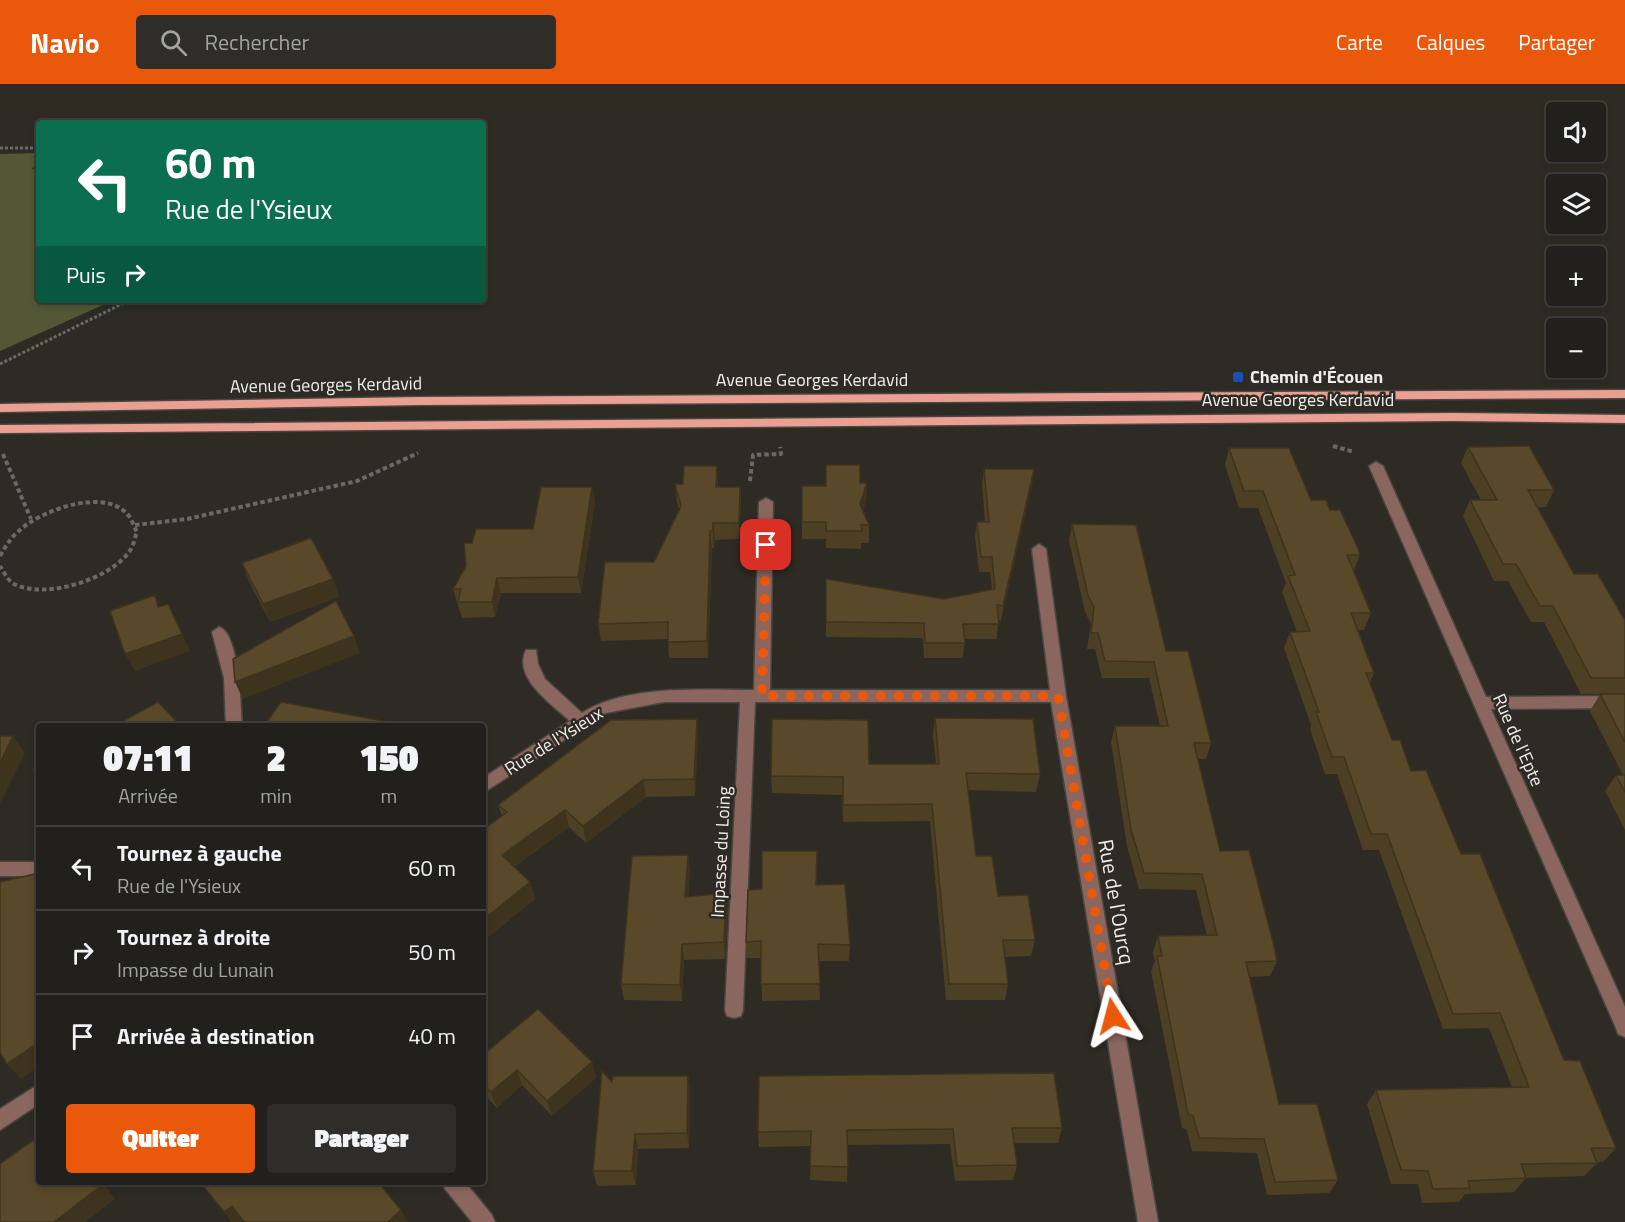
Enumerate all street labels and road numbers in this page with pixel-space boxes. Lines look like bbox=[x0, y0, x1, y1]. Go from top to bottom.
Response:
street label: Avenue Georges Kerdavid bbox=[716, 366, 908, 393]
street label: Avenue Georges Kerdavid bbox=[230, 369, 422, 400]
street label: Avenue Georges Kerdavid bbox=[1202, 386, 1394, 413]
street label: Rue de l'Epte bbox=[1486, 689, 1551, 790]
street label: Rue de l'Ysieux bbox=[499, 700, 608, 782]
street label: Impasse du Loing bbox=[704, 785, 737, 918]
street label: Rue de l'Ourcq bbox=[1090, 837, 1144, 967]

